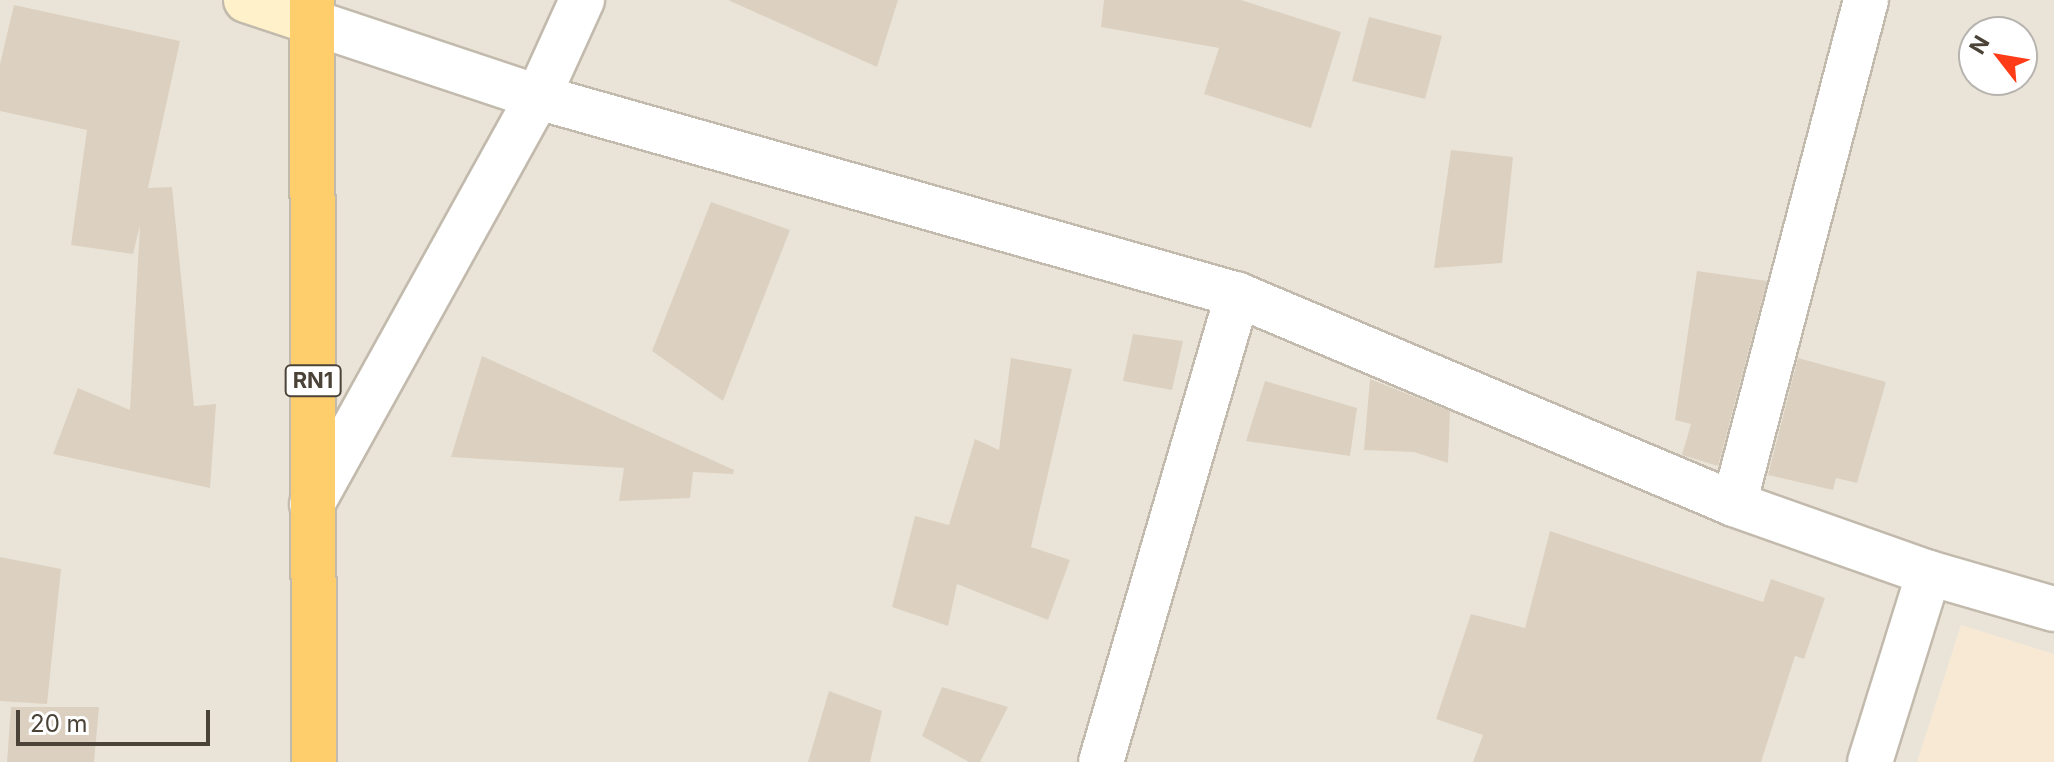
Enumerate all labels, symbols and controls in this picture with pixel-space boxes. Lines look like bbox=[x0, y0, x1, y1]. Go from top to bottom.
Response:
north arrow bbox=[1958, 16, 2038, 96]
text: N bbox=[1964, 31, 1995, 59]
road number: RN1 bbox=[283, 363, 343, 399]
scale bar bbox=[20, 694, 214, 744]
text: 20 m bbox=[30, 709, 88, 738]

